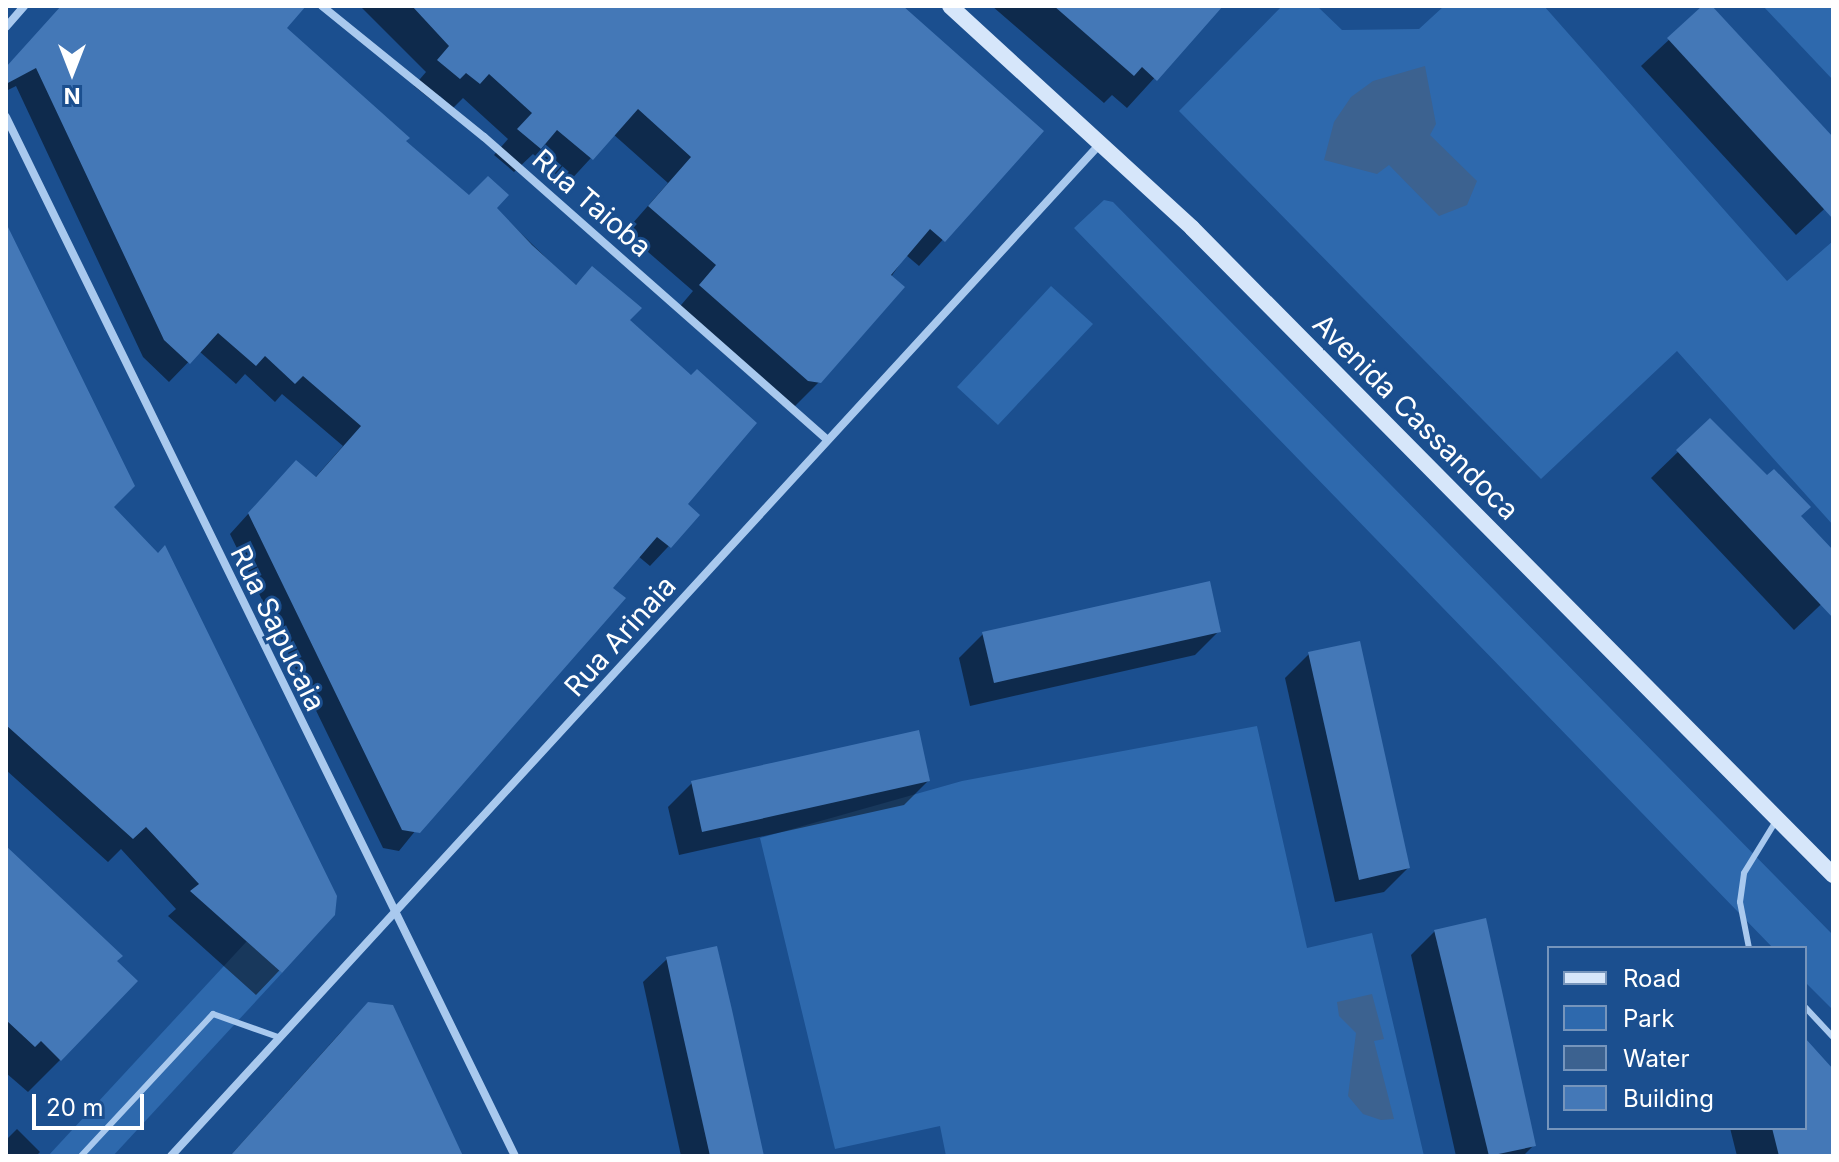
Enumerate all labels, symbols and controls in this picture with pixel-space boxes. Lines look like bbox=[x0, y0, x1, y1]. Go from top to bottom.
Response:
north arrow bbox=[32, 32, 112, 112]
text: N bbox=[64, 83, 80, 109]
street label: Rua Taioba bbox=[526, 142, 658, 264]
street label: Avenida Cassandoca bbox=[1306, 307, 1526, 527]
street label: Rua Sapucaia bbox=[223, 540, 333, 716]
street label: Rua Arinaia bbox=[557, 569, 683, 703]
legend bbox=[1547, 946, 1807, 1130]
text: Road bbox=[1623, 964, 1681, 993]
text: Park bbox=[1623, 1004, 1674, 1033]
text: Water bbox=[1623, 1044, 1690, 1073]
scale bar bbox=[36, 1078, 148, 1128]
text: Building bbox=[1623, 1084, 1714, 1113]
text: 20 m bbox=[46, 1093, 104, 1122]

